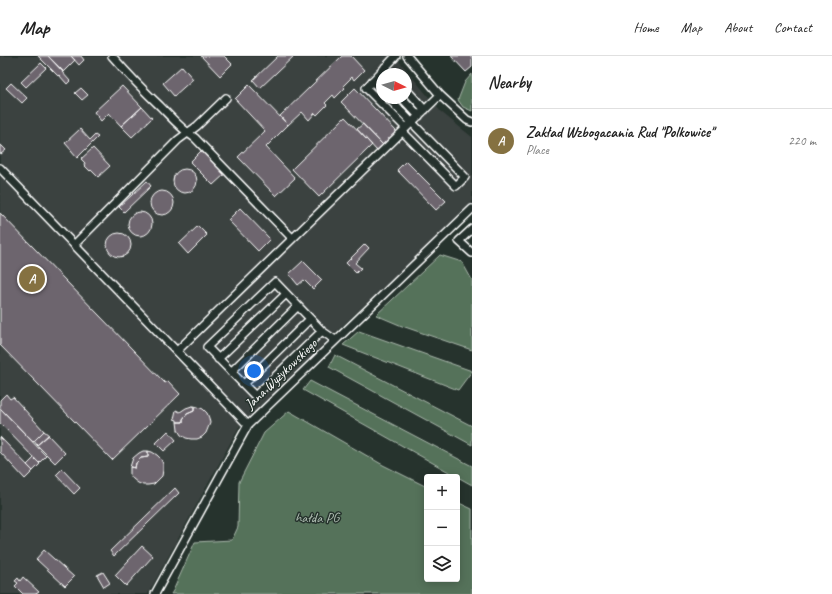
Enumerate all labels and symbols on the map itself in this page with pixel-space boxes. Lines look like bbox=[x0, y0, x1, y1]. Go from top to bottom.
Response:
north arrow bbox=[376, 68, 412, 104]
pin: A bbox=[19, 264, 45, 294]
street label: Jana Wyżykowskiego bbox=[241, 335, 321, 413]
your location bbox=[244, 361, 264, 381]
park label: hałda PG bbox=[295, 509, 341, 526]

